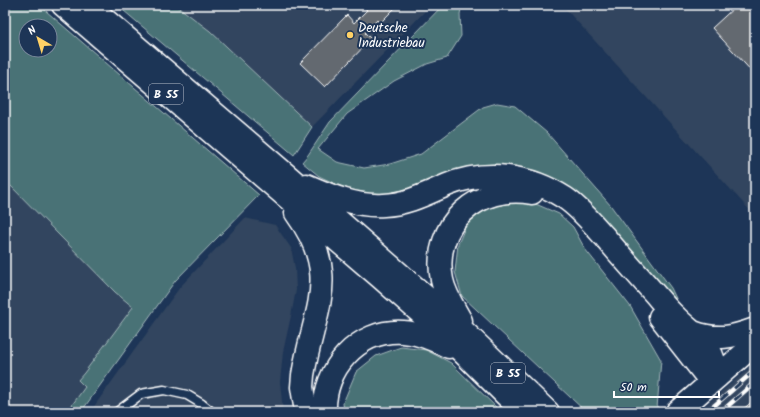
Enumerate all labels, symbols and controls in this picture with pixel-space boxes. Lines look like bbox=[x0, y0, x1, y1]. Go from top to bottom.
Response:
north arrow bbox=[18, 18, 58, 58]
place label: Deutsche Industriebau bbox=[358, 18, 425, 54]
text: N bbox=[24, 22, 41, 40]
marker: Deutsche Industriebau bbox=[345, 30, 355, 40]
road number: B 55 bbox=[149, 84, 183, 104]
road number: B 55 bbox=[491, 363, 525, 383]
scale bar bbox=[614, 373, 719, 399]
text: 50 m bbox=[620, 378, 647, 397]

